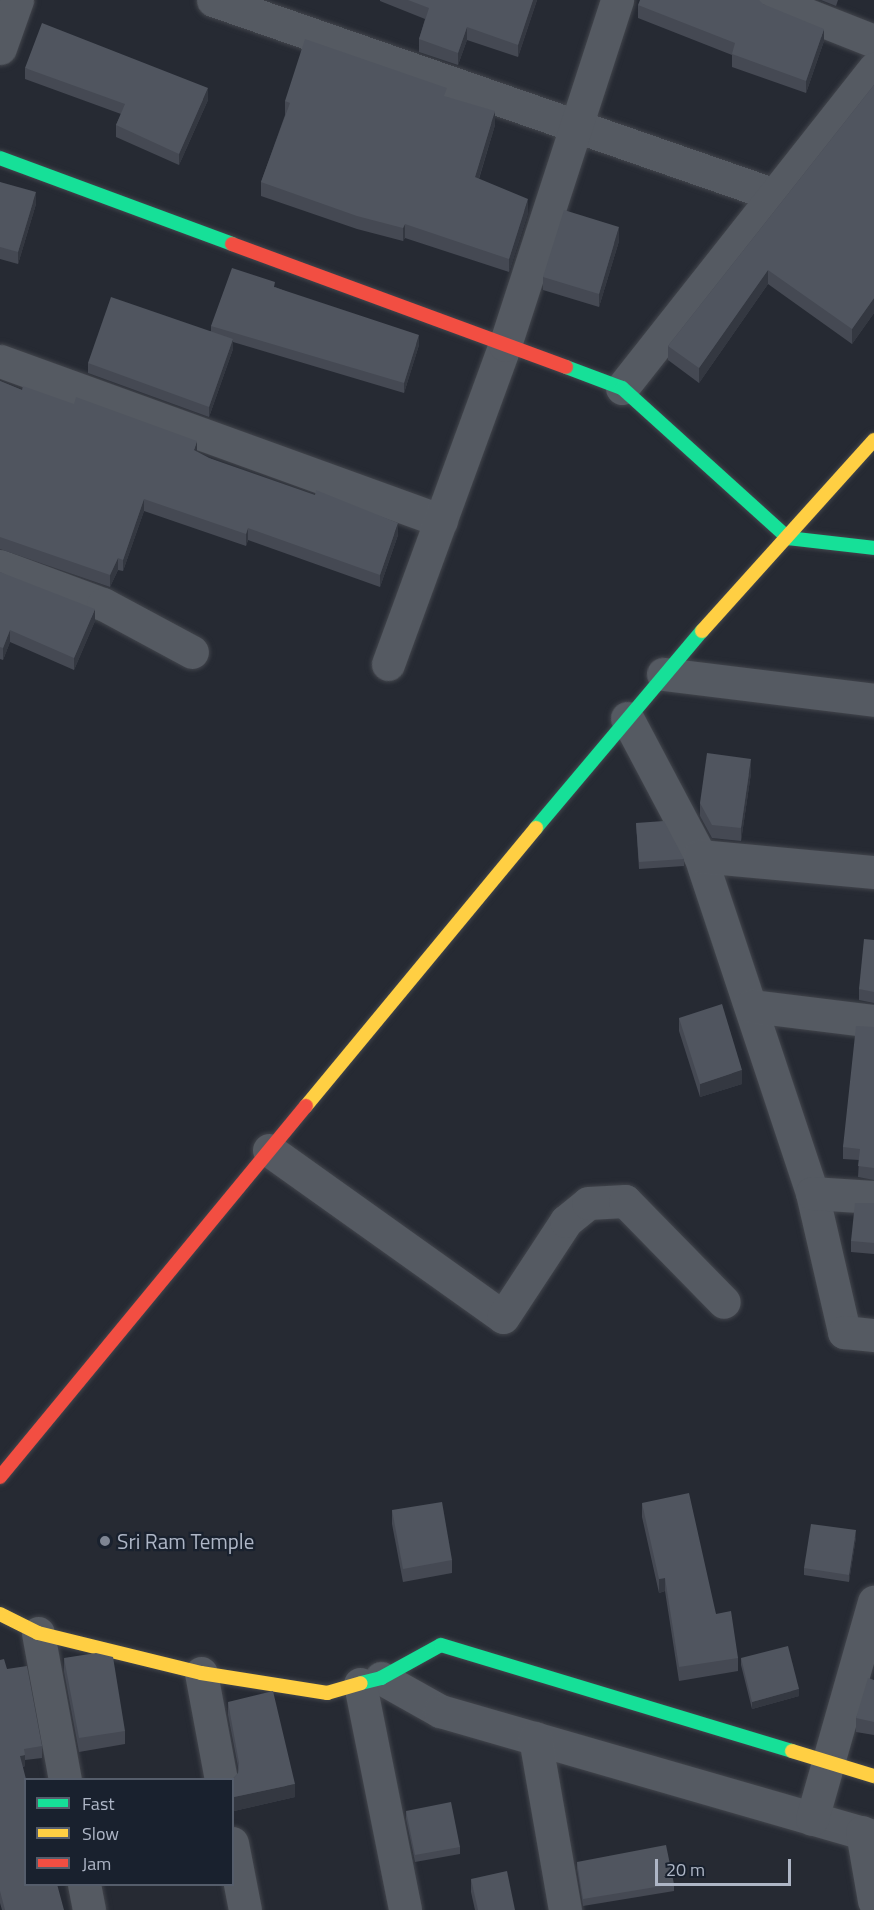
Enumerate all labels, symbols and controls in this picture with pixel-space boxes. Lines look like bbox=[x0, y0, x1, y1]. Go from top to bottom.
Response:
place label: Sri Ram Temple bbox=[117, 1528, 254, 1554]
marker: Sri Ram Temple bbox=[98, 1534, 112, 1548]
legend bbox=[24, 1778, 234, 1886]
text: Fast bbox=[82, 1790, 115, 1817]
text: Slow bbox=[82, 1820, 119, 1847]
scale bar bbox=[658, 1847, 794, 1885]
text: Jam bbox=[82, 1850, 111, 1877]
text: 20 m bbox=[666, 1856, 705, 1883]

